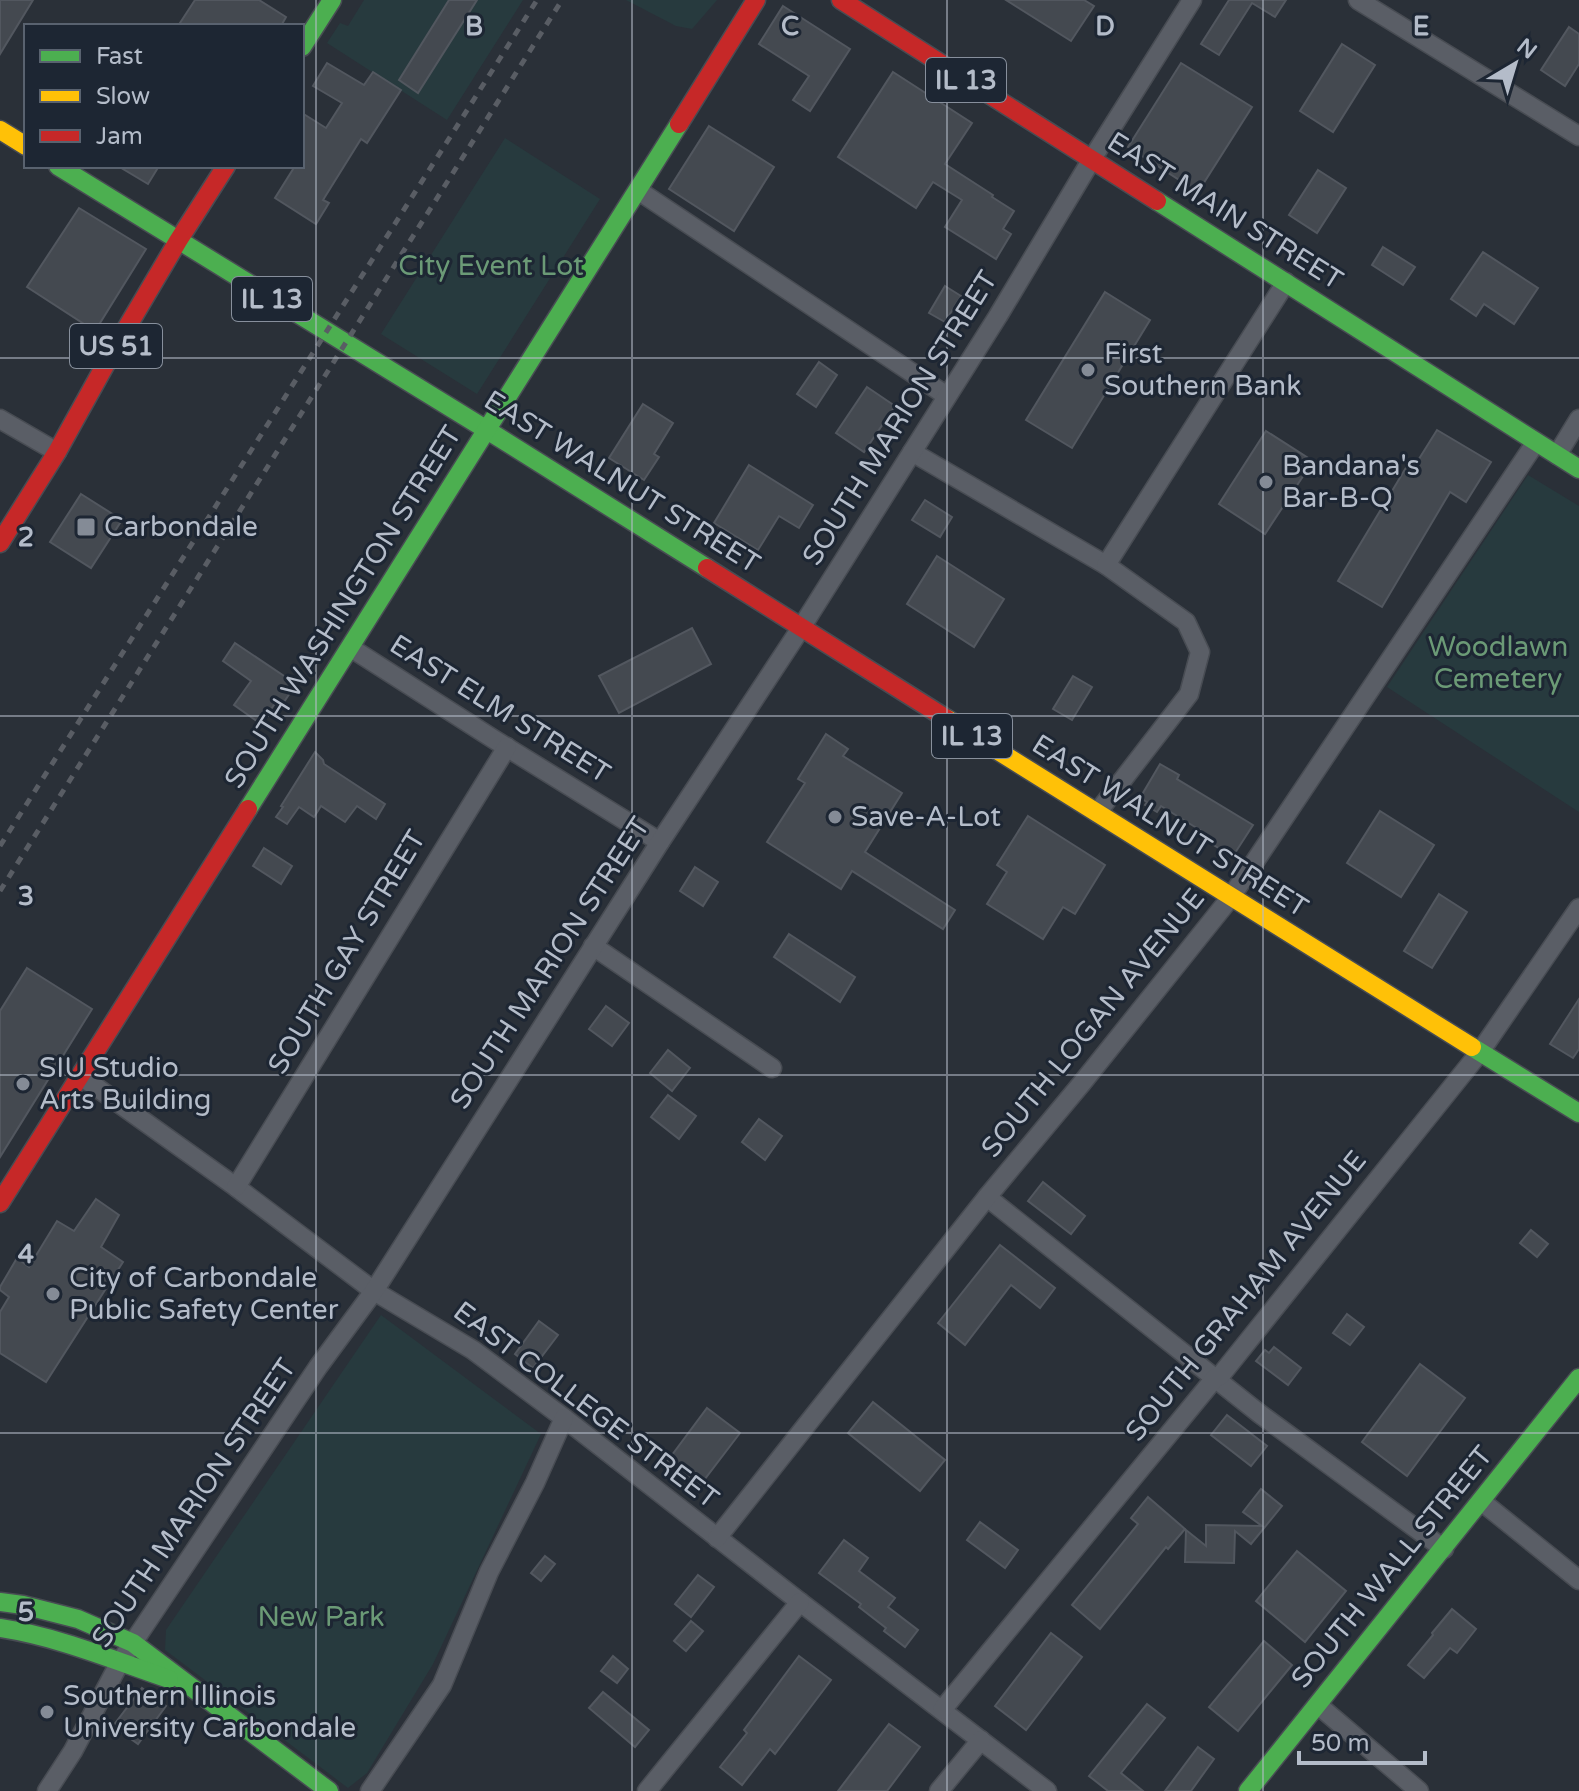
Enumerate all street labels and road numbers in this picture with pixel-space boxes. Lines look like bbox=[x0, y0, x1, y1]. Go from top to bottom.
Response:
road number: IL 13 bbox=[926, 58, 1006, 102]
street label: EAST MAIN STREET bbox=[1101, 125, 1349, 297]
street label: SOUTH MARION STREET bbox=[795, 264, 1005, 572]
road number: IL 13 bbox=[232, 277, 312, 321]
road number: US 51 bbox=[70, 324, 162, 368]
street label: EAST WALNUT STREET bbox=[478, 383, 766, 581]
street label: SOUTH WASHINGTON STREET bbox=[217, 420, 469, 794]
street label: EAST ELM STREET bbox=[383, 627, 617, 791]
road number: IL 13 bbox=[932, 714, 1012, 758]
street label: EAST WALNUT STREET bbox=[1026, 727, 1314, 925]
street label: SOUTH MARION STREET bbox=[443, 811, 657, 1115]
street label: SOUTH GAY STREET bbox=[261, 824, 433, 1080]
street label: SOUTH LOGAN AVENUE bbox=[974, 882, 1212, 1164]
street label: SOUTH GRAHAM AVENUE bbox=[1118, 1144, 1374, 1448]
street label: EAST COLLEGE STREET bbox=[447, 1294, 725, 1516]
street label: SOUTH MARION STREET bbox=[85, 1352, 303, 1654]
street label: SOUTH WALL STREET bbox=[1284, 1439, 1500, 1695]

